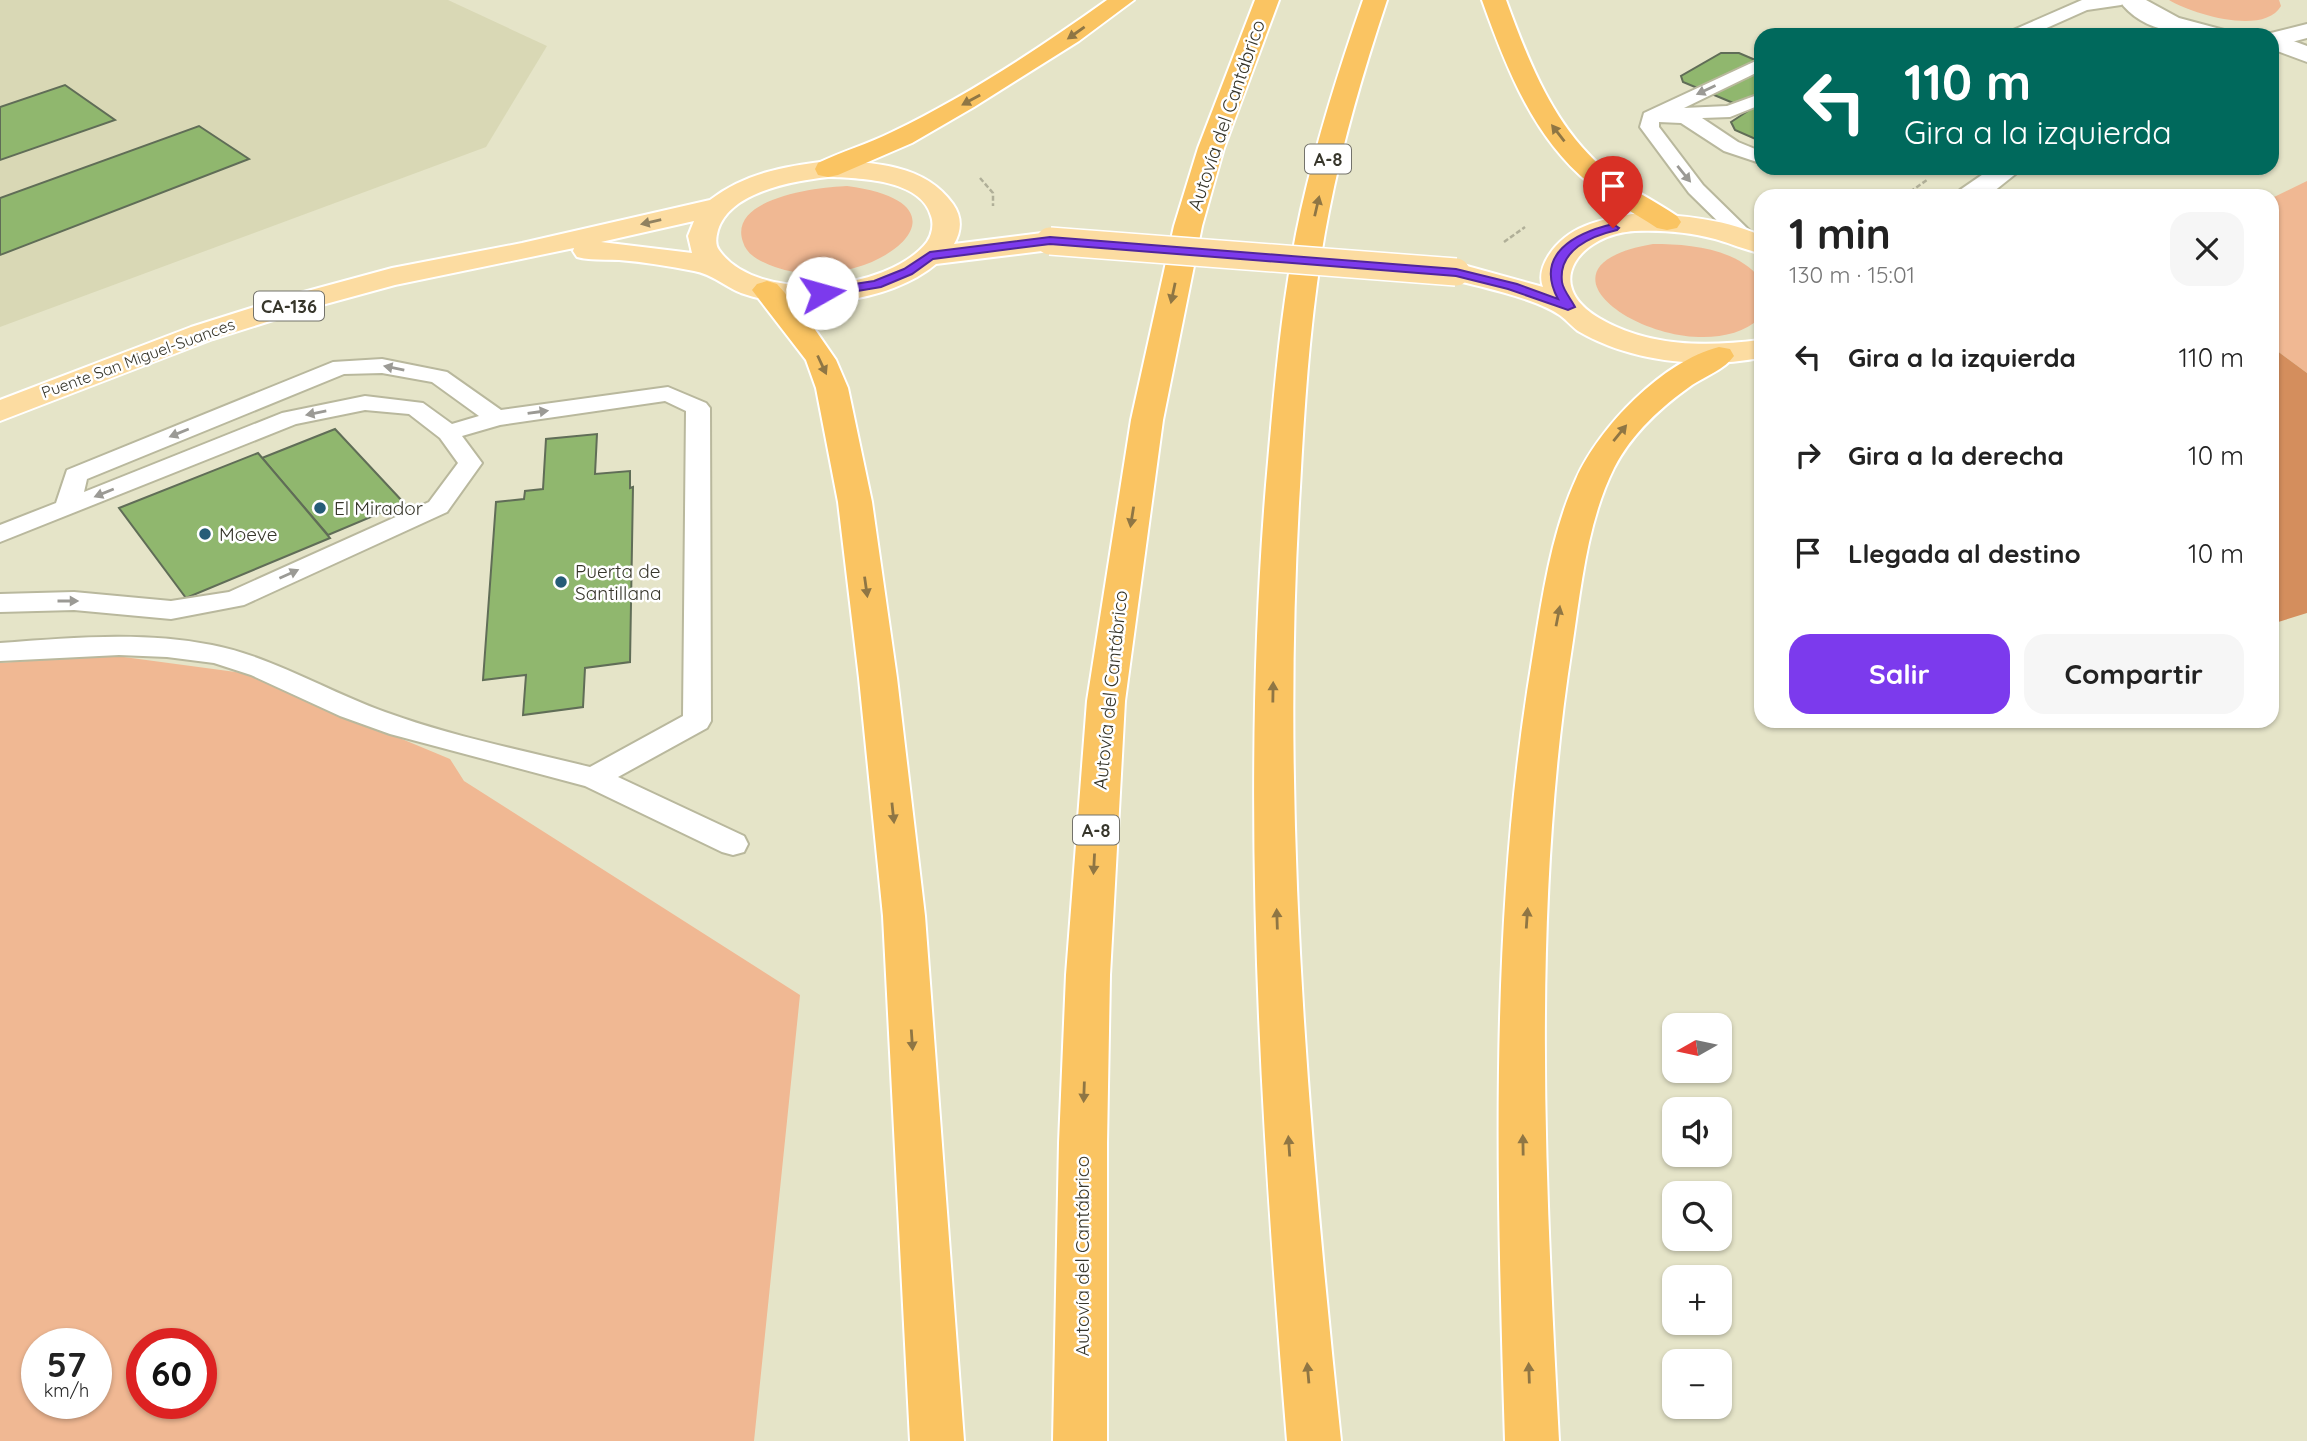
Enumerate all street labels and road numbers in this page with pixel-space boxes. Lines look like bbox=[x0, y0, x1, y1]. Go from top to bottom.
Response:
street label: Autovía del Cantábrico bbox=[1182, 16, 1270, 214]
road number: A-8 bbox=[1305, 144, 1351, 174]
road number: CA-136 bbox=[254, 292, 324, 320]
street label: Puente San Miguel-Suances bbox=[39, 314, 237, 402]
street label: Autovía del Cantábrico bbox=[1088, 589, 1132, 791]
road number: A-8 bbox=[1073, 816, 1119, 844]
street label: Autovía del Cantábrico bbox=[1070, 1156, 1094, 1356]

